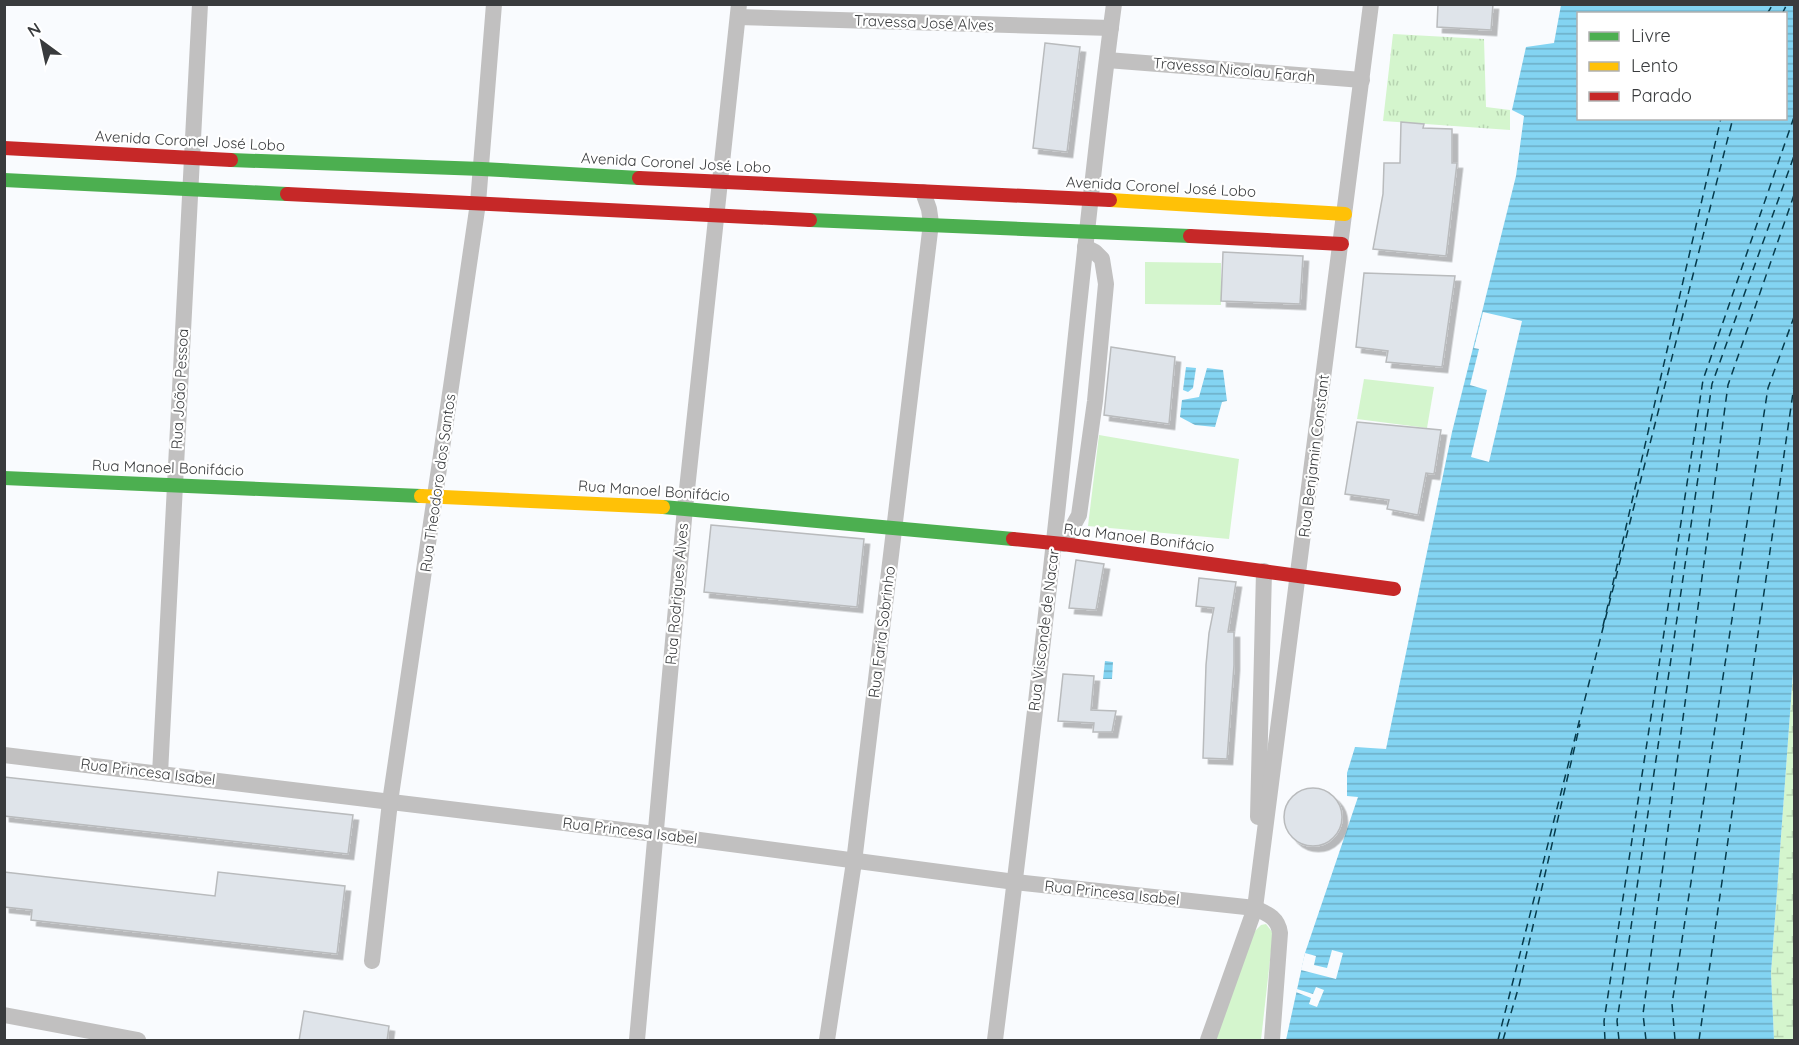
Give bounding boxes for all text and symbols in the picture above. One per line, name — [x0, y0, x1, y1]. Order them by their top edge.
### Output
street label: Travessa José Alves — [854, 11, 994, 34]
north arrow — [12, 12, 72, 72]
legend — [1577, 12, 1787, 120]
text: N — [23, 18, 44, 41]
text: Livre — [1631, 24, 1671, 47]
street label: Travessa Nicolau Farah — [1152, 53, 1316, 86]
text: Lento — [1631, 54, 1678, 77]
text: Parado — [1631, 84, 1692, 107]
street label: Avenida Coronel José Lobo — [95, 126, 286, 155]
street label: Avenida Coronel José Lobo — [581, 148, 772, 177]
street label: Avenida Coronel José Lobo — [1066, 172, 1257, 201]
street label: Rua João Pessoa — [167, 328, 192, 450]
street label: Rua Benjamin Constant — [1294, 373, 1333, 538]
street label: Rua Theodoro dos Santos — [416, 392, 459, 573]
street label: Rua Manoel Bonifácio — [92, 455, 244, 480]
street label: Rua Manoel Bonifácio — [578, 476, 731, 505]
street label: Rua Manoel Bonifácio — [1062, 519, 1216, 556]
street label: Rua Rodrigues Alves — [661, 522, 692, 666]
street label: Rua Visconde de Nacar — [1024, 548, 1063, 712]
street label: Rua Faria Sobrinho — [864, 565, 899, 699]
street label: Rua Princesa Isabel — [80, 754, 217, 789]
street label: Rua Princesa Isabel — [562, 813, 699, 848]
street label: Rua Princesa Isabel — [1044, 876, 1181, 909]

